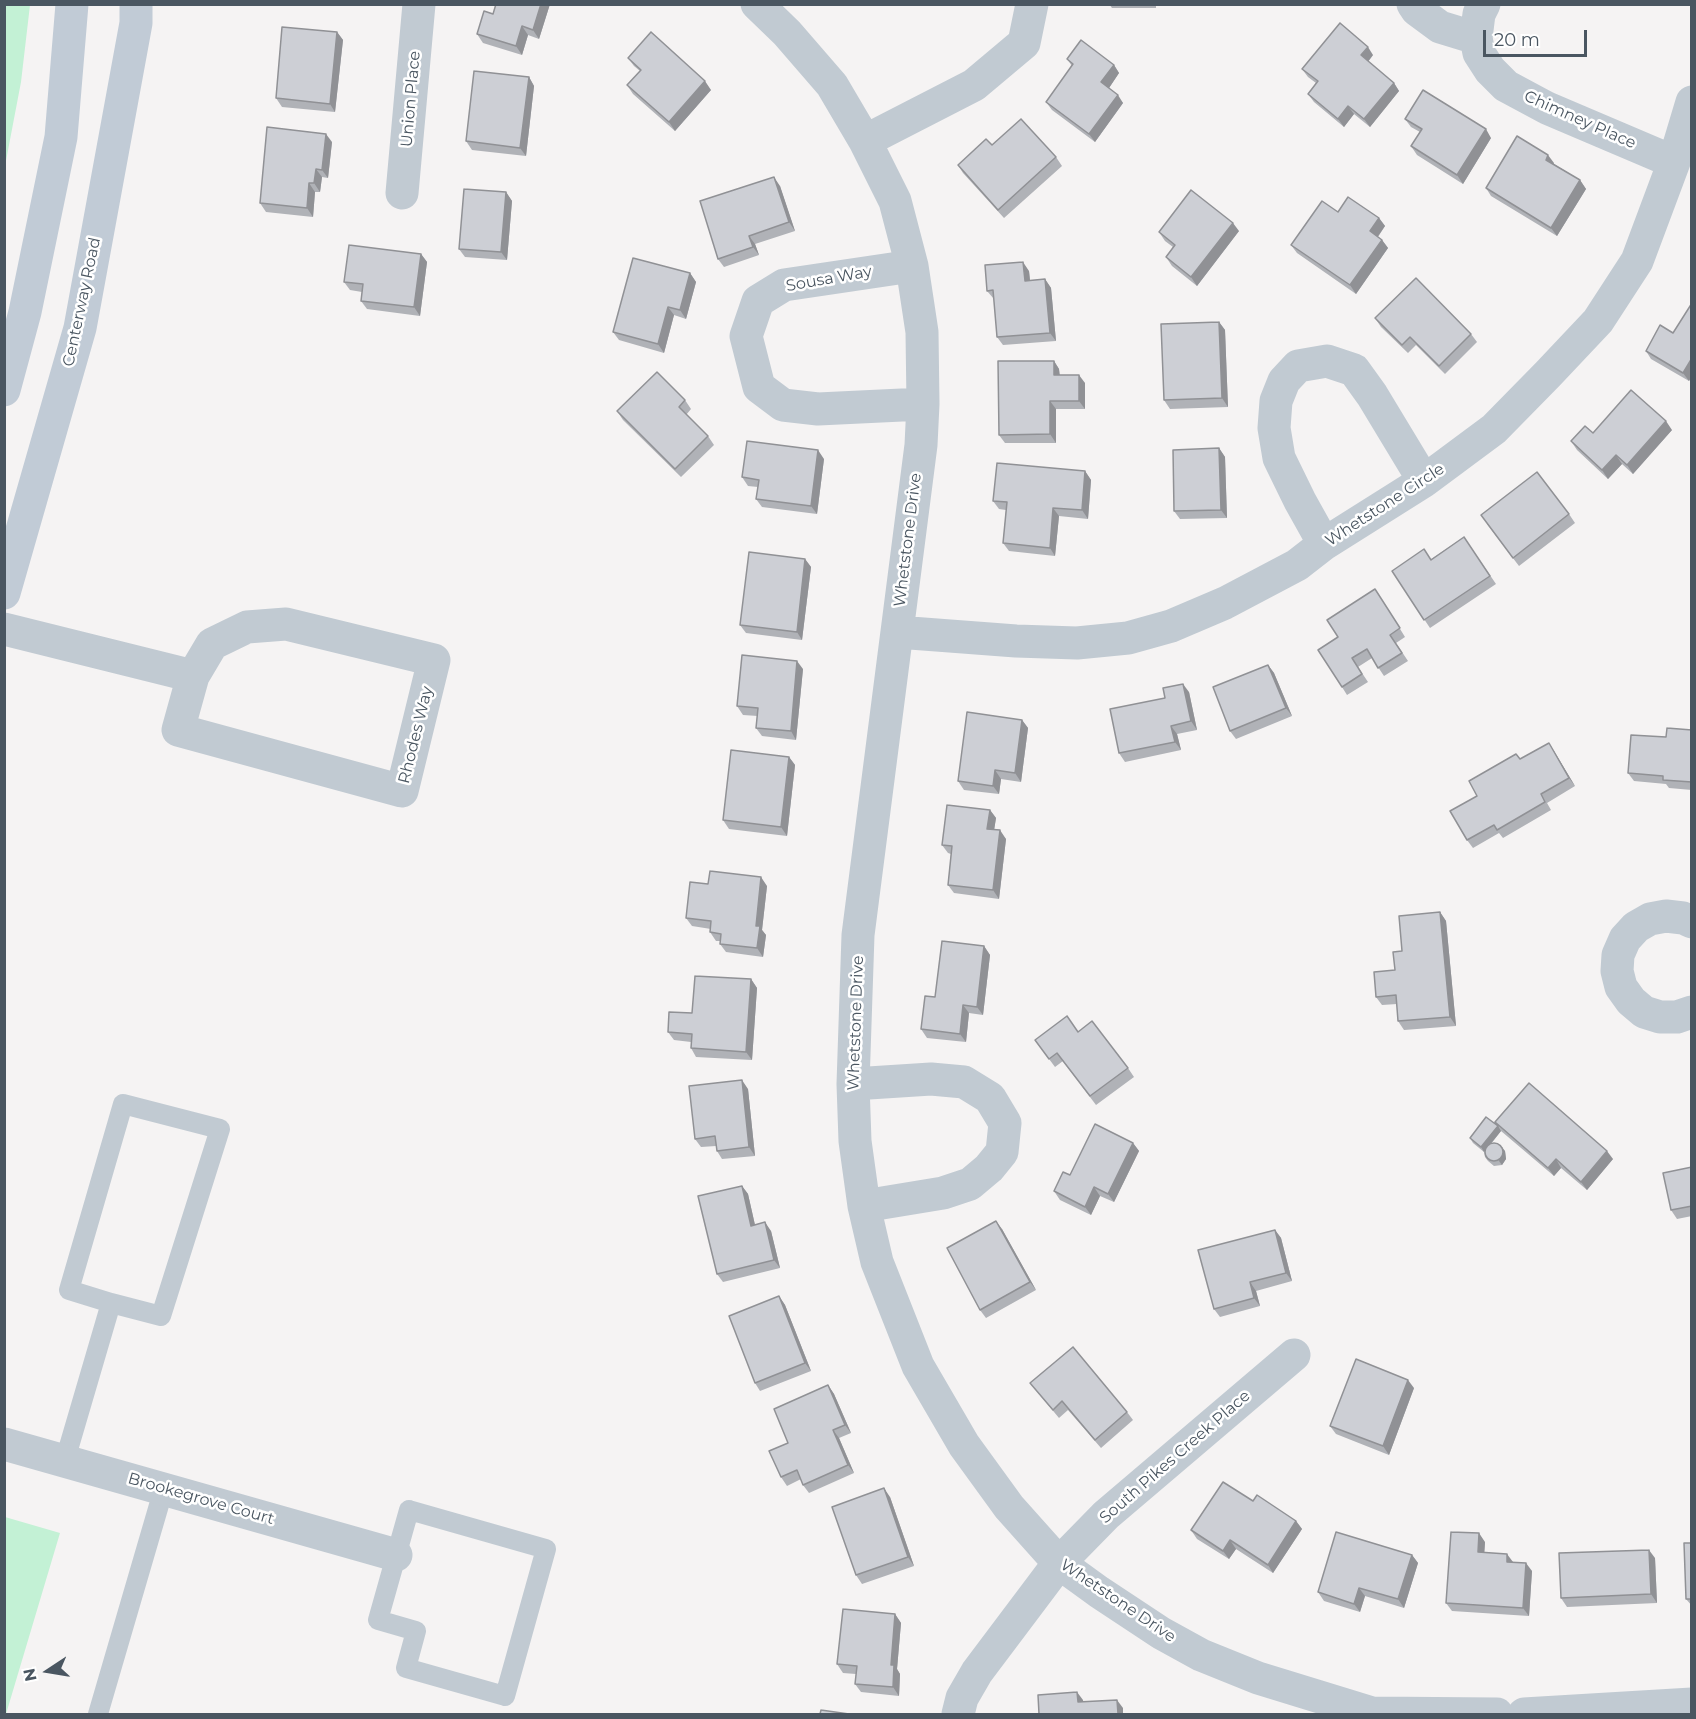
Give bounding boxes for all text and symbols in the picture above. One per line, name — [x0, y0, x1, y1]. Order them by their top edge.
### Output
scale bar — [1486, 18, 1590, 56]
text: 20 m — [1494, 29, 1540, 51]
street label: Union Place — [397, 50, 425, 148]
street label: Chimney Place — [1521, 87, 1639, 153]
street label: Centerway Road — [59, 236, 105, 368]
street label: Sousa Way — [785, 262, 873, 296]
street label: Whetstone Circle — [1322, 459, 1448, 551]
street label: Whetstone Drive — [890, 472, 926, 608]
street label: Rhodes Way — [395, 684, 437, 786]
street label: Whetstone Drive — [844, 955, 868, 1091]
street label: South Pikes Creek Place — [1096, 1386, 1254, 1528]
street label: Brookegrove Court — [126, 1469, 276, 1529]
street label: Whetstone Drive — [1057, 1555, 1179, 1647]
north arrow — [18, 1641, 78, 1701]
text: N — [19, 1667, 41, 1683]

